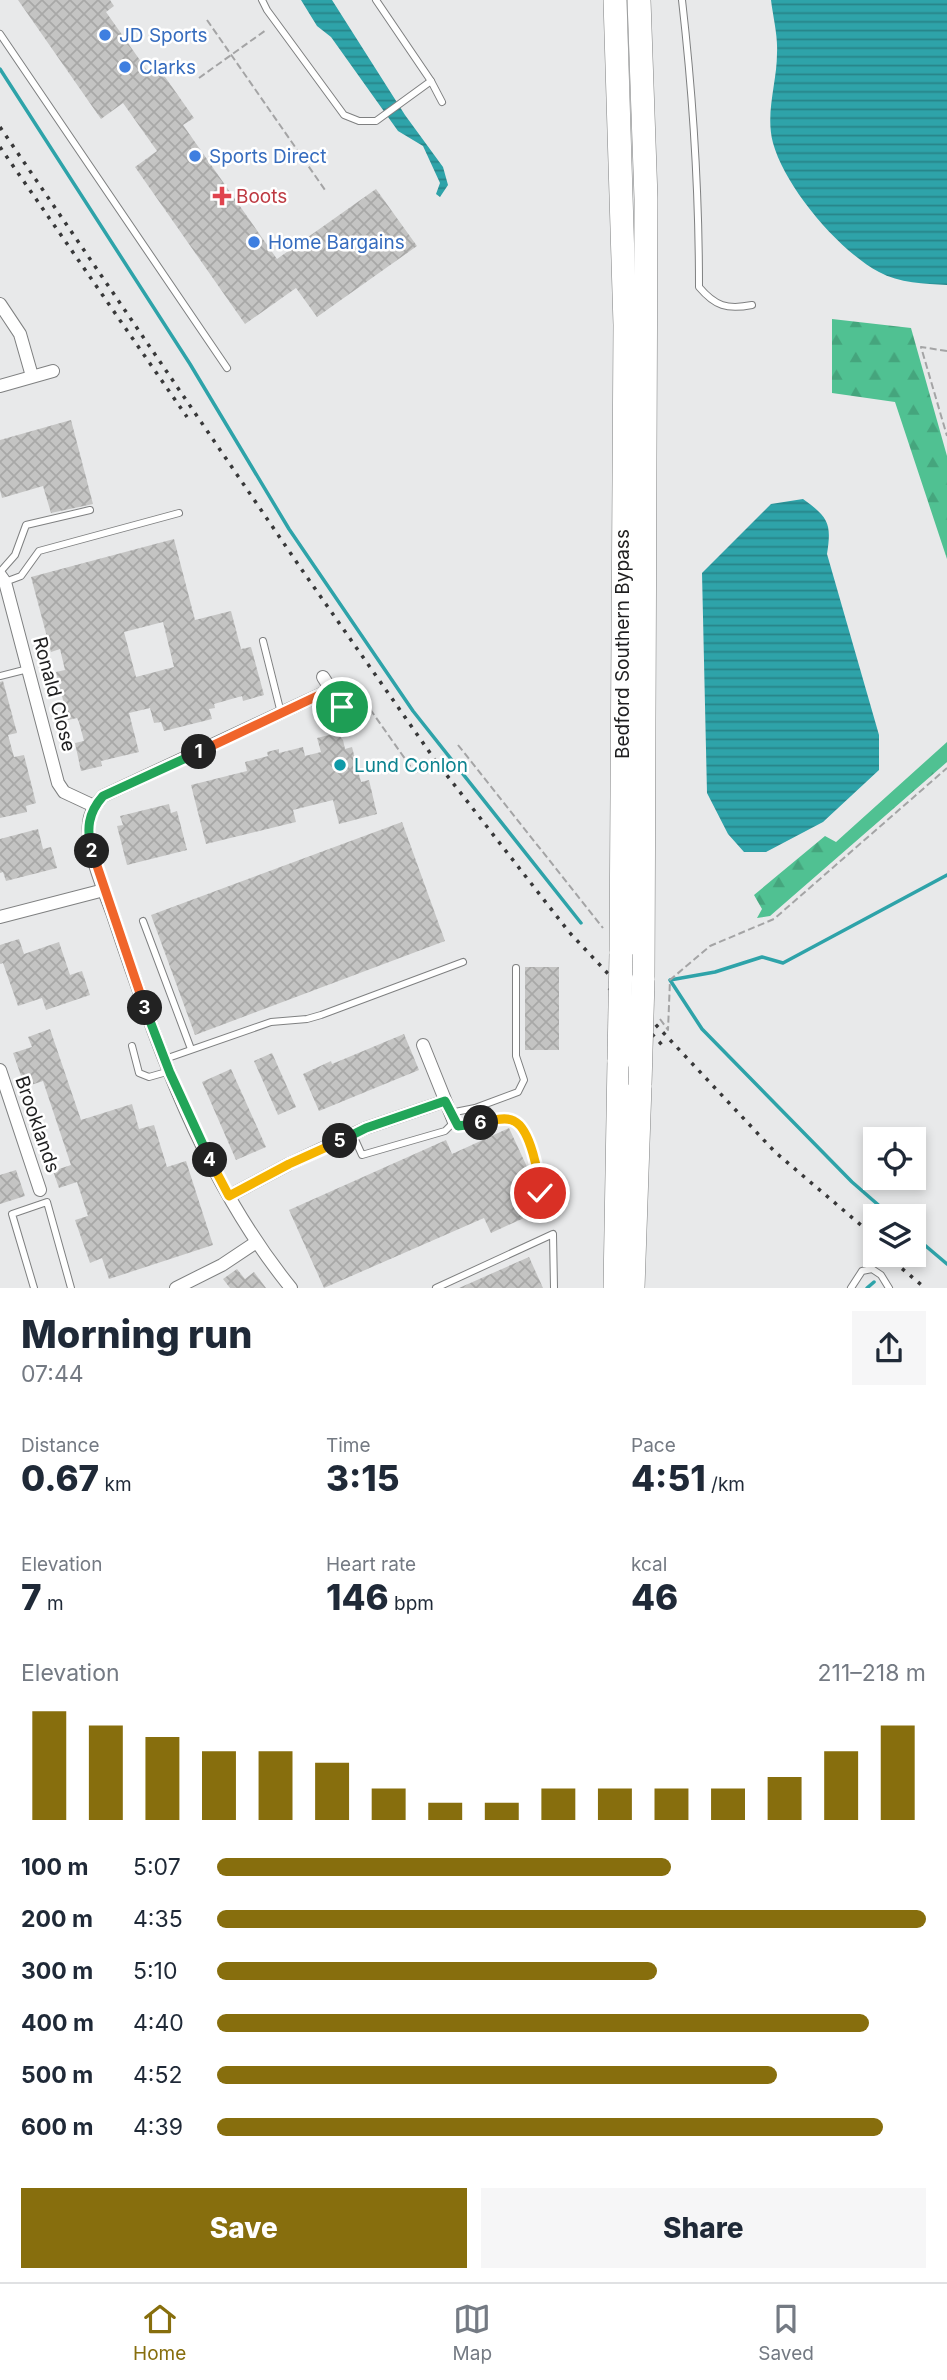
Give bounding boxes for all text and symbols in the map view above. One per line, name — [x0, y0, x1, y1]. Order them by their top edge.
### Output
place label: JD Sports — [119, 24, 208, 47]
marker: JD Sports — [97, 27, 113, 43]
place label: Clarks — [139, 56, 196, 79]
marker: Clarks — [117, 59, 133, 75]
place label: Sports Direct — [209, 145, 326, 168]
marker: Sports Direct — [187, 148, 203, 164]
place label: Boots — [236, 185, 287, 208]
marker: Boots — [214, 188, 230, 204]
place label: Home Bargains — [268, 231, 405, 254]
marker: Home Bargains — [246, 234, 262, 250]
street label: Bedford Southern Bypass — [611, 529, 634, 759]
street label: Ronald Close — [28, 634, 81, 754]
pin — [312, 677, 372, 737]
icon: arrive — [323, 688, 361, 726]
pin: 1 — [182, 734, 216, 770]
text: 1 — [194, 740, 203, 763]
place label: Lund Conlon — [354, 754, 468, 777]
marker: Lund Conlon — [332, 757, 348, 773]
pin: 2 — [74, 834, 110, 868]
text: 2 — [86, 839, 97, 862]
pin: 3 — [128, 990, 162, 1026]
text: 3 — [138, 996, 151, 1019]
street label: Brooklands — [10, 1073, 65, 1175]
pin: 6 — [463, 1106, 498, 1140]
text: 6 — [474, 1111, 487, 1134]
pin: 5 — [322, 1124, 358, 1158]
map controls — [863, 1127, 926, 1267]
button: locate — [863, 1127, 926, 1190]
text: 5 — [333, 1129, 346, 1152]
pin: 4 — [192, 1142, 228, 1178]
text: 4 — [203, 1148, 216, 1171]
pin — [510, 1163, 570, 1223]
icon: check — [521, 1174, 559, 1212]
button: layers — [863, 1204, 926, 1267]
text: Morning run — [21, 1311, 252, 1357]
button: share — [852, 1311, 926, 1385]
text: 07:44 — [21, 1360, 84, 1388]
text: Distance — [21, 1434, 99, 1457]
text: Time — [326, 1434, 371, 1457]
text: Pace — [631, 1434, 676, 1457]
text: 0.67 — [21, 1457, 99, 1499]
text: 3:15 — [326, 1457, 400, 1499]
text: 4:51 — [631, 1457, 706, 1499]
text: km — [99, 1473, 132, 1496]
text: /km — [706, 1473, 745, 1496]
text: Elevation — [21, 1553, 102, 1576]
text: Heart rate — [326, 1553, 416, 1576]
text: kcal — [631, 1553, 667, 1576]
text: 7 — [21, 1576, 42, 1618]
text: 146 — [326, 1576, 389, 1618]
text: 46 — [631, 1576, 678, 1618]
text: m — [42, 1592, 64, 1615]
text: bpm — [389, 1592, 434, 1615]
text: Elevation — [21, 1659, 120, 1687]
text: 211–218 m — [818, 1659, 926, 1687]
text: 100 m — [21, 1853, 88, 1881]
text: 5:07 — [133, 1853, 181, 1881]
text: 200 m — [21, 1905, 93, 1933]
text: 4:35 — [133, 1905, 183, 1933]
text: 300 m — [21, 1957, 93, 1985]
text: 5:10 — [133, 1957, 177, 1985]
text: 400 m — [21, 2009, 94, 2037]
text: 4:40 — [133, 2009, 184, 2037]
text: 500 m — [21, 2061, 93, 2089]
text: 4:52 — [133, 2061, 183, 2089]
text: 600 m — [21, 2113, 93, 2141]
text: 4:39 — [133, 2113, 183, 2141]
button: Save — [21, 2188, 467, 2268]
button: Share — [481, 2188, 926, 2268]
tab: Home — [133, 2300, 186, 2365]
tab: Map — [453, 2300, 492, 2365]
tab: Saved — [758, 2300, 814, 2365]

